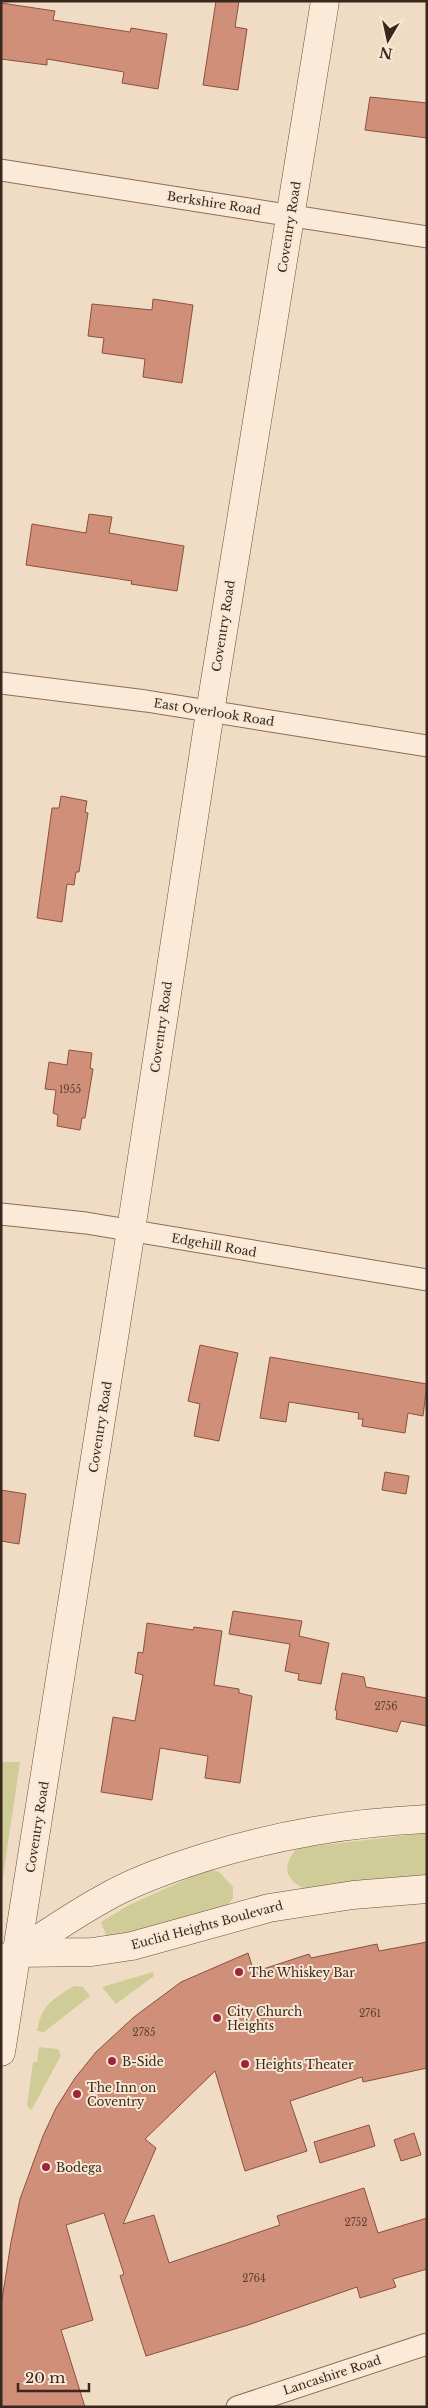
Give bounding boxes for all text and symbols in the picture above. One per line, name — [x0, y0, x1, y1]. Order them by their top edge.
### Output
north arrow — [363, 15, 413, 65]
text: N — [378, 43, 394, 63]
street label: Coventry Road — [274, 180, 304, 274]
street label: Berkshire Road — [166, 188, 262, 218]
street label: Coventry Road — [208, 579, 238, 673]
street label: East Overlook Road — [153, 695, 275, 729]
street label: Coventry Road — [147, 980, 175, 1074]
house number: 1955 — [59, 1083, 81, 1096]
street label: Edgehill Road — [170, 1230, 258, 1260]
street label: Coventry Road — [85, 1380, 115, 1474]
house number: 2756 — [374, 1700, 398, 1713]
street label: Coventry Road — [22, 1780, 52, 1874]
street label: Euclid Heights Boulevard — [129, 1897, 285, 1953]
place label: The Whiskey Bar — [249, 1965, 355, 1980]
marker: The Whiskey Bar — [233, 1966, 245, 1978]
place label: City Church Heights — [227, 2004, 302, 2033]
house number: 2761 — [359, 2007, 381, 2020]
marker: City Church Heights — [211, 2012, 223, 2024]
house number: 2785 — [133, 2026, 156, 2039]
place label: B-Side — [122, 2054, 164, 2069]
marker: B-Side — [106, 2055, 118, 2067]
place label: Heights Theater — [255, 2057, 354, 2072]
marker: Heights Theater — [239, 2058, 251, 2070]
place label: The Inn on Coventry — [87, 2080, 156, 2109]
marker: The Inn on Coventry — [71, 2088, 83, 2100]
place label: Bodega — [56, 2160, 102, 2175]
marker: Bodega — [40, 2161, 52, 2173]
house number: 2752 — [345, 2216, 367, 2229]
house number: 2764 — [242, 2272, 266, 2285]
street label: Lancashire Road — [281, 2352, 383, 2398]
scale bar — [18, 2360, 89, 2392]
text: 20 m — [25, 2368, 65, 2387]

